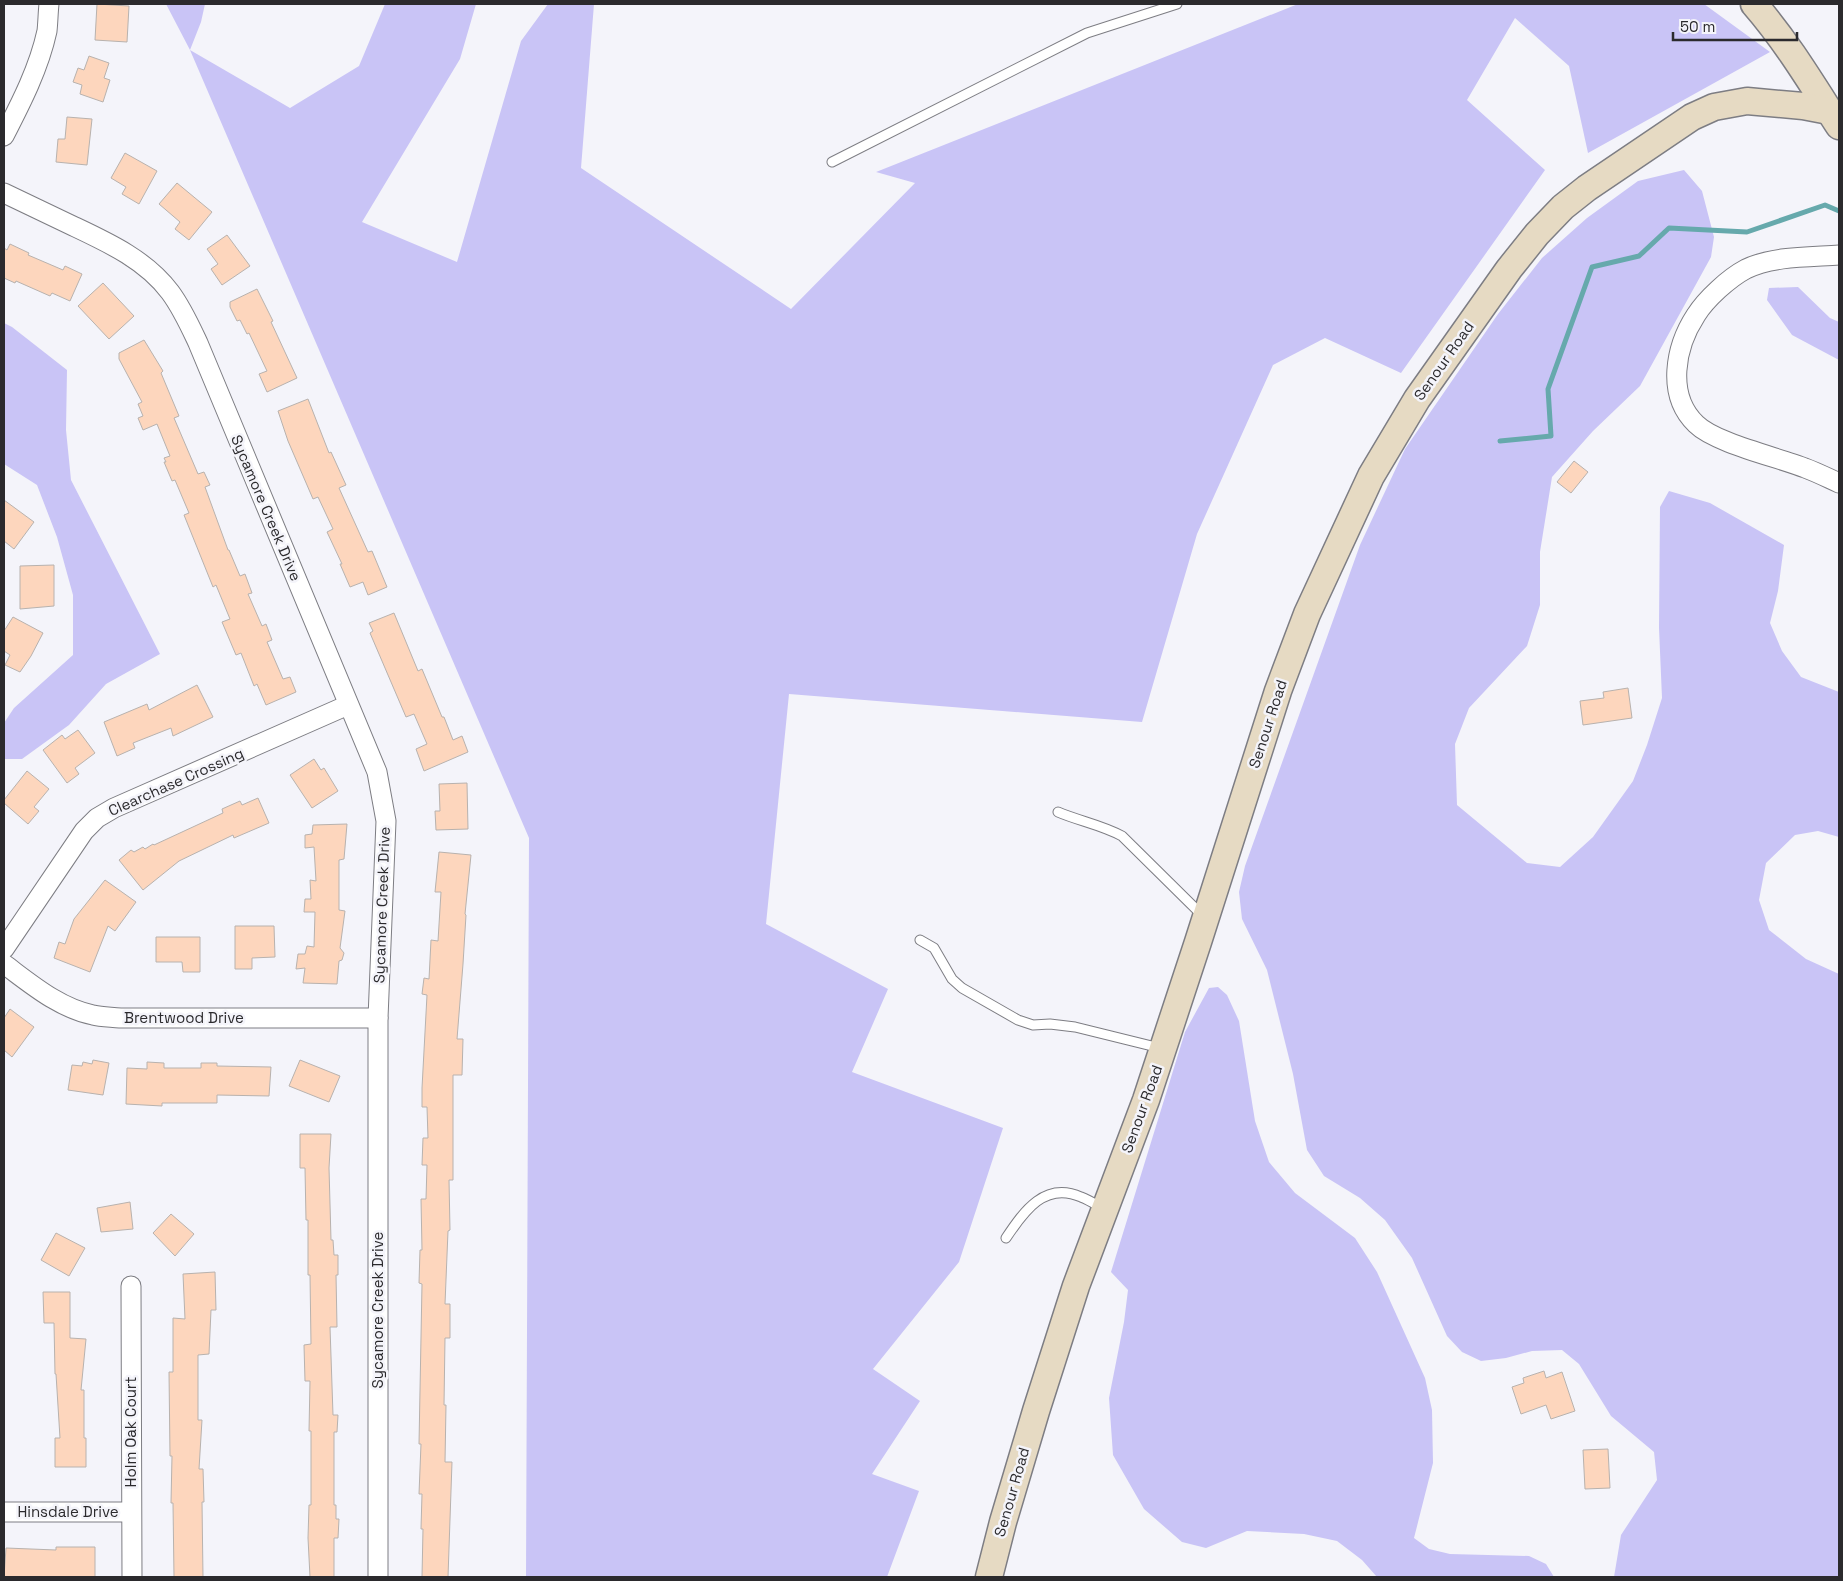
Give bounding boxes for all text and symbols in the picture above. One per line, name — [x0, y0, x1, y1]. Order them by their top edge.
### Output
scale bar — [1673, 10, 1797, 42]
text: 50 m — [1680, 17, 1715, 36]
street label: Senour Road — [1409, 318, 1478, 404]
street label: Sycamore Creek Drive — [227, 432, 306, 584]
street label: Senour Road — [1244, 677, 1291, 771]
street label: Clearchase Crossing — [105, 743, 246, 820]
street label: Sycamore Creek Drive — [369, 826, 394, 984]
street label: Brentwood Drive — [124, 1008, 244, 1027]
street label: Senour Road — [1117, 1062, 1166, 1155]
street label: Sycamore Creek Drive — [368, 1231, 387, 1388]
street label: Holm Oak Court — [121, 1377, 140, 1487]
street label: Senour Road — [990, 1445, 1033, 1539]
street label: Hinsdale Drive — [17, 1502, 119, 1521]

